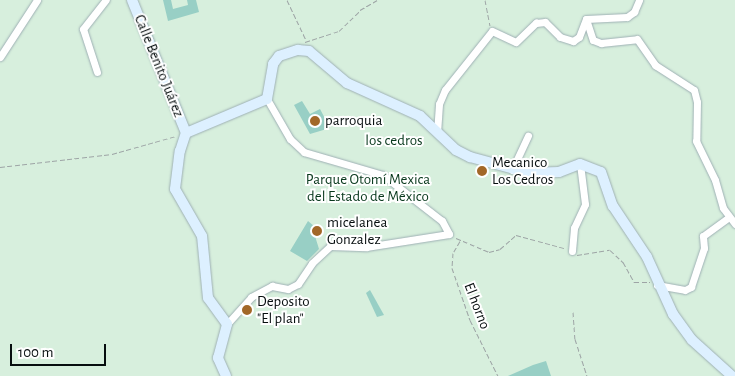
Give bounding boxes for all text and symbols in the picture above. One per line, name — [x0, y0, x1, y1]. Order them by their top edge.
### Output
street label: Calle Benito Juárez — [130, 12, 188, 120]
place label: parroquia — [325, 112, 382, 130]
marker: parroquia — [309, 115, 321, 127]
park label: los cedros — [365, 132, 423, 150]
place label: Mecanico Los Cedros — [492, 153, 553, 188]
marker: Mecanico Los Cedros — [476, 165, 488, 177]
park label: Parque Otomí Mexica del Estado de México — [306, 170, 430, 205]
place label: micelanea Gonzalez — [327, 213, 387, 248]
marker: micelanea Gonzalez — [311, 225, 323, 237]
street label: El horno — [460, 280, 494, 332]
place label: Deposito "El plan" — [257, 292, 310, 327]
marker: Deposito "El plan" — [241, 304, 253, 316]
scale bar — [12, 334, 109, 366]
text: 100 m — [18, 345, 53, 360]

